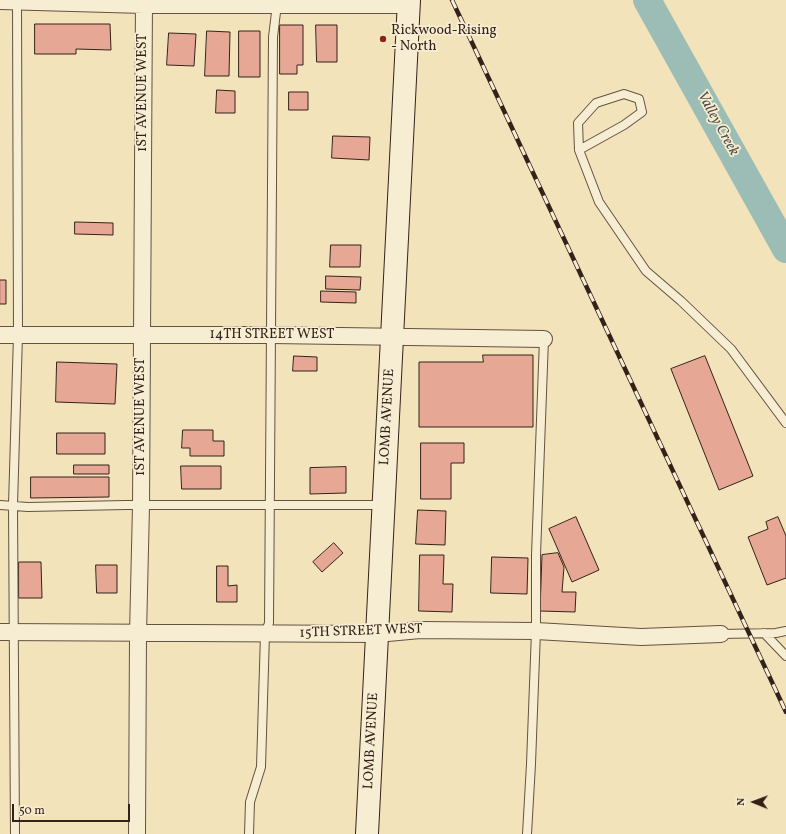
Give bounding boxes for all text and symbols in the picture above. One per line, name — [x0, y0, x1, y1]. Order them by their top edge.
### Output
place label: Rickwood-Rising - North — [391, 23, 497, 56]
street label: 1ST AVENUE WEST — [135, 34, 151, 152]
marker: Rickwood-Rising - North — [378, 34, 388, 44]
water label: Valley Creek — [692, 89, 742, 159]
street label: 14TH STREET WEST — [210, 327, 334, 343]
street label: 1ST AVENUE WEST — [133, 358, 149, 476]
street label: LOMB AVENUE — [377, 368, 399, 466]
street label: 15TH STREET WEST — [299, 621, 423, 643]
street label: LOMB AVENUE — [361, 692, 383, 790]
north arrow — [734, 782, 774, 822]
scale bar — [14, 796, 132, 822]
text: N — [734, 798, 749, 806]
text: 50 m — [19, 803, 45, 819]

